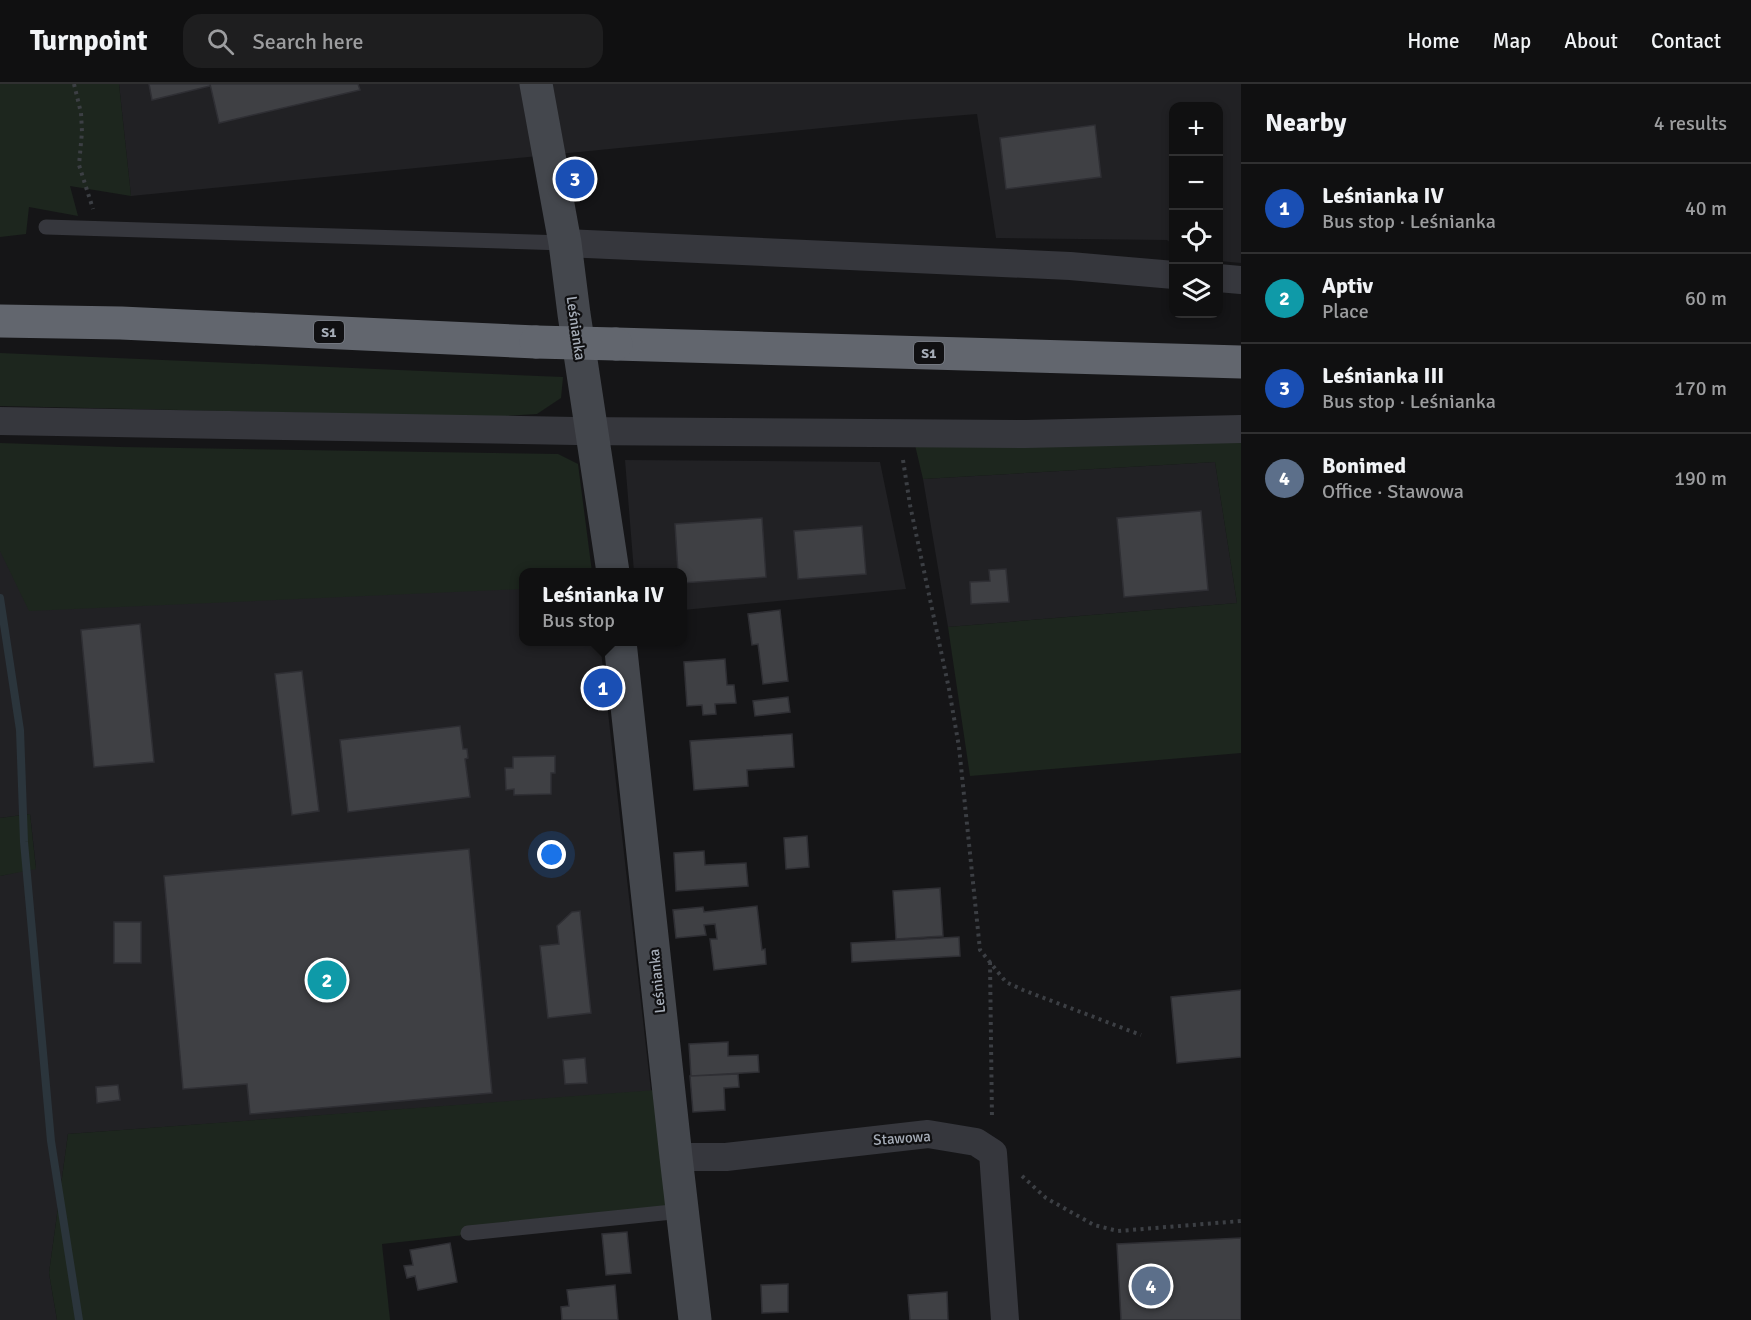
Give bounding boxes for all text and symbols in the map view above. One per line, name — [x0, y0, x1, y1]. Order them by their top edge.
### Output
search box — [183, 14, 603, 68]
text: Turnpoint — [30, 24, 147, 58]
icon: search — [204, 25, 237, 58]
text: Search here — [252, 28, 363, 55]
text: Home — [1407, 28, 1460, 54]
text: Map — [1493, 28, 1531, 54]
text: About — [1564, 28, 1618, 54]
text: Contact — [1651, 28, 1721, 54]
map controls — [1169, 102, 1223, 318]
button: + — [1169, 102, 1223, 156]
text: Nearby — [1265, 107, 1346, 139]
text: 4 results — [1654, 111, 1727, 136]
pin: 3 — [556, 156, 594, 202]
button: − — [1169, 156, 1223, 210]
text: Leśnianka IV — [1322, 182, 1444, 209]
text: 1 — [1279, 196, 1290, 221]
text: 40 m — [1685, 196, 1727, 221]
text: Bus stop · Leśnianka — [1322, 209, 1496, 234]
button: locate — [1169, 210, 1223, 264]
button: layers — [1169, 264, 1223, 318]
text: Aptiv — [1322, 272, 1373, 299]
text: 2 — [1279, 286, 1290, 311]
text: 60 m — [1685, 286, 1727, 311]
street label: Leśnianka — [563, 295, 589, 361]
text: Place — [1322, 299, 1369, 324]
road number: S1 — [314, 321, 344, 343]
road number: S1 — [914, 342, 944, 364]
text: Leśnianka III — [1322, 362, 1444, 389]
text: 3 — [1279, 376, 1290, 401]
text: 170 m — [1674, 376, 1727, 401]
text: Bus stop · Leśnianka — [1322, 389, 1496, 414]
text: Bonimed — [1322, 452, 1406, 479]
text: 4 — [1279, 466, 1290, 491]
text: 190 m — [1674, 466, 1727, 491]
text: Office · Stawowa — [1322, 479, 1464, 504]
popup — [519, 568, 687, 646]
text: Leśnianka IV — [542, 581, 664, 608]
text: Bus stop — [542, 608, 615, 633]
pin: 1 — [584, 666, 622, 710]
your location — [537, 840, 566, 869]
street label: Leśnianka — [645, 948, 669, 1014]
pin: 2 — [308, 958, 346, 1002]
street label: Stawowa — [873, 1127, 931, 1149]
pin: 4 — [1132, 1264, 1170, 1308]

